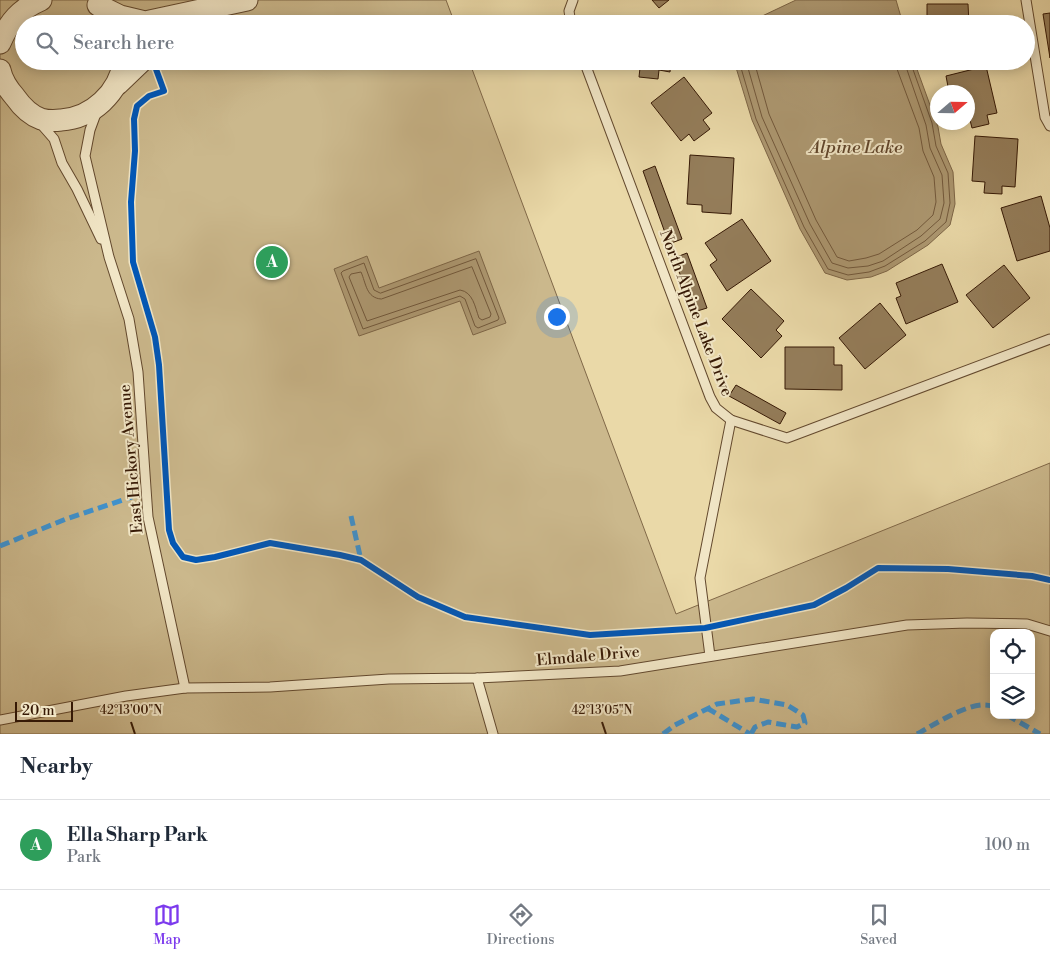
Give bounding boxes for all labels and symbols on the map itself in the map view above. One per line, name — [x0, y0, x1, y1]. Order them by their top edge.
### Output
north arrow — [930, 85, 975, 130]
water label: Alpine Lake — [808, 136, 903, 159]
street label: North Alpine Lake Drive — [655, 227, 737, 399]
pin: A — [256, 243, 288, 281]
your location — [544, 304, 570, 330]
street label: East Hickory Avenue — [115, 383, 147, 535]
street label: Elmdale Drive — [535, 642, 641, 670]
scale bar — [15, 699, 72, 722]
text: 42°13'00"N — [100, 703, 162, 718]
text: 42°13'05"N — [571, 703, 633, 718]

